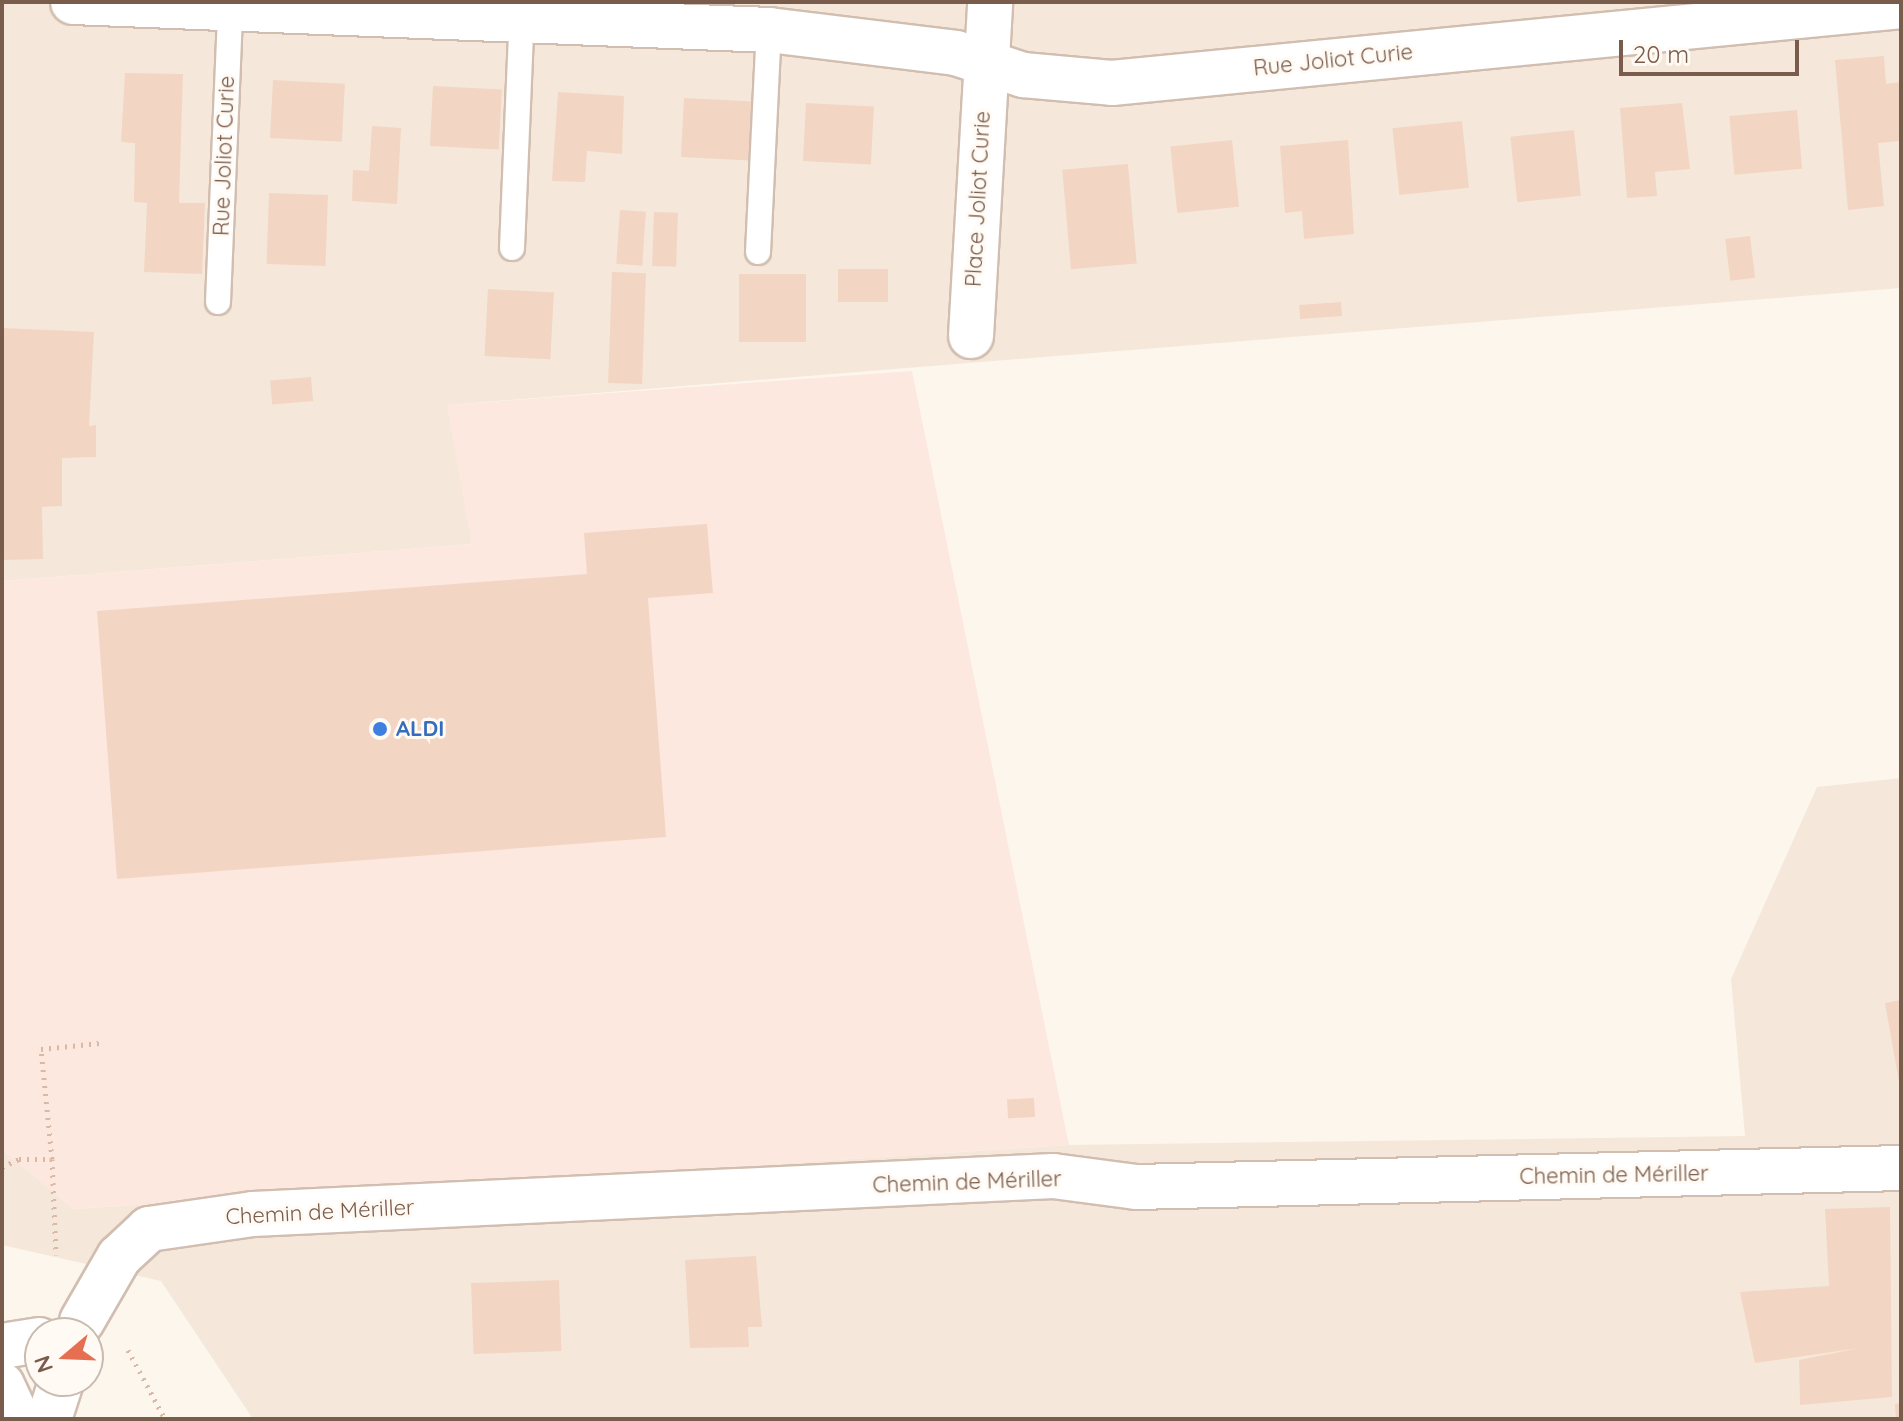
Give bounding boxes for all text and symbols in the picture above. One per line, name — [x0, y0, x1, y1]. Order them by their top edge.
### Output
scale bar — [1623, 24, 1803, 74]
street label: Rue Joliot Curie — [1252, 38, 1414, 82]
text: 20 m — [1633, 39, 1689, 69]
street label: Rue Joliot Curie — [208, 75, 240, 237]
street label: Place Joliot Curie — [960, 110, 996, 288]
place label: ALDI — [396, 716, 444, 742]
marker: ALDI — [371, 720, 389, 738]
street label: Chemin de Mériller — [1519, 1160, 1709, 1190]
street label: Chemin de Mériller — [872, 1166, 1062, 1198]
street label: Chemin de Mériller — [225, 1194, 415, 1230]
north arrow — [24, 1317, 104, 1397]
text: N — [27, 1352, 59, 1376]

